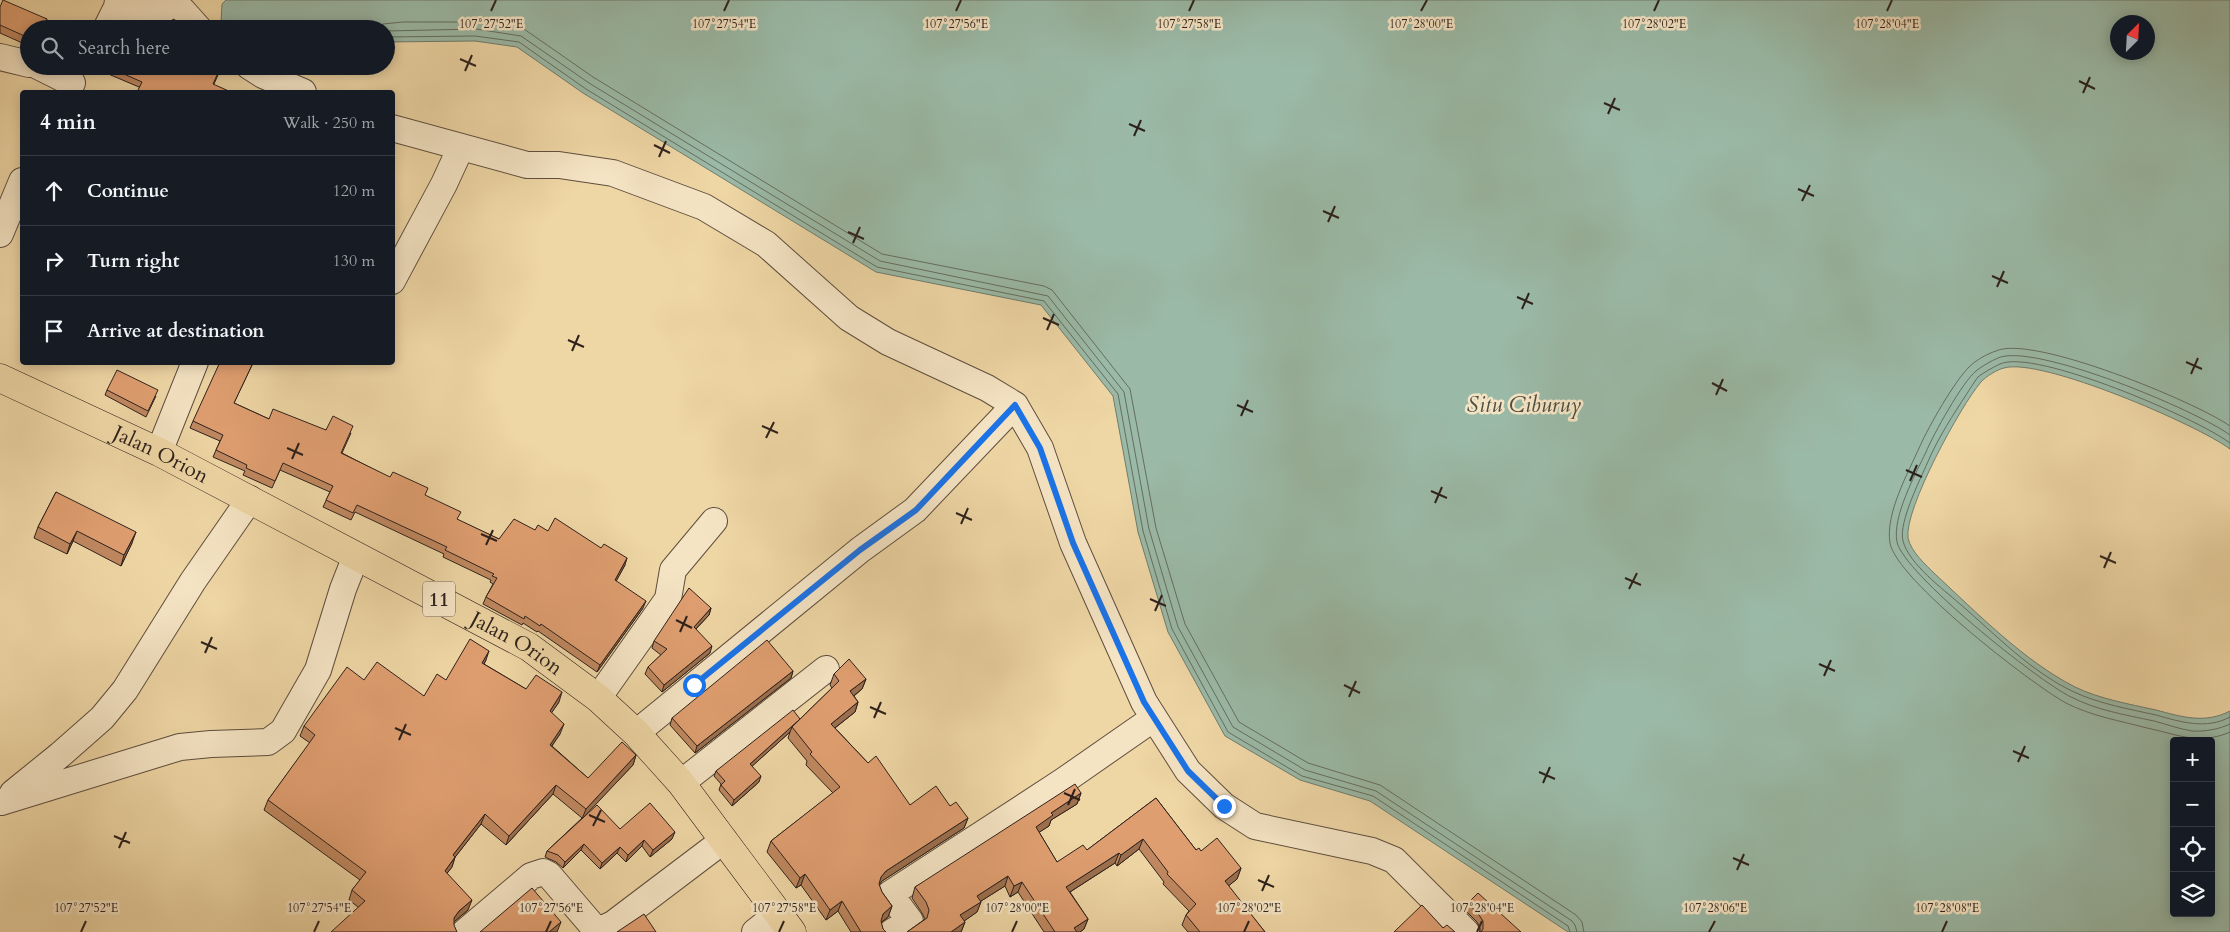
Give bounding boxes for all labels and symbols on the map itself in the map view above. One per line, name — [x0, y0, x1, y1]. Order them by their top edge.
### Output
north arrow — [2110, 15, 2155, 60]
text: 107°27'52"E — [459, 16, 523, 32]
text: 107°27'54"E — [692, 16, 756, 32]
text: 107°27'56"E — [924, 16, 988, 32]
text: 107°27'58"E — [1157, 16, 1221, 32]
text: 107°28'00"E — [1389, 16, 1453, 32]
text: 107°28'02"E — [1622, 16, 1686, 32]
text: 107°28'04"E — [1855, 16, 1919, 32]
water label: Situ Ciburuy — [1467, 390, 1581, 420]
street label: Jalan Orion — [106, 417, 214, 491]
road number: 11 — [423, 582, 455, 616]
street label: Jalan Orion — [463, 603, 569, 682]
route start — [683, 674, 706, 697]
route end — [1213, 795, 1236, 818]
text: 107°27'52"E — [54, 900, 118, 916]
text: 107°27'54"E — [287, 900, 351, 916]
text: 107°27'56"E — [519, 900, 583, 916]
text: 107°27'58"E — [752, 900, 816, 916]
text: 107°28'00"E — [985, 900, 1049, 916]
text: 107°28'02"E — [1217, 900, 1281, 916]
text: 107°28'04"E — [1450, 900, 1514, 916]
text: 107°28'06"E — [1683, 900, 1747, 916]
text: 107°28'08"E — [1915, 900, 1979, 916]

